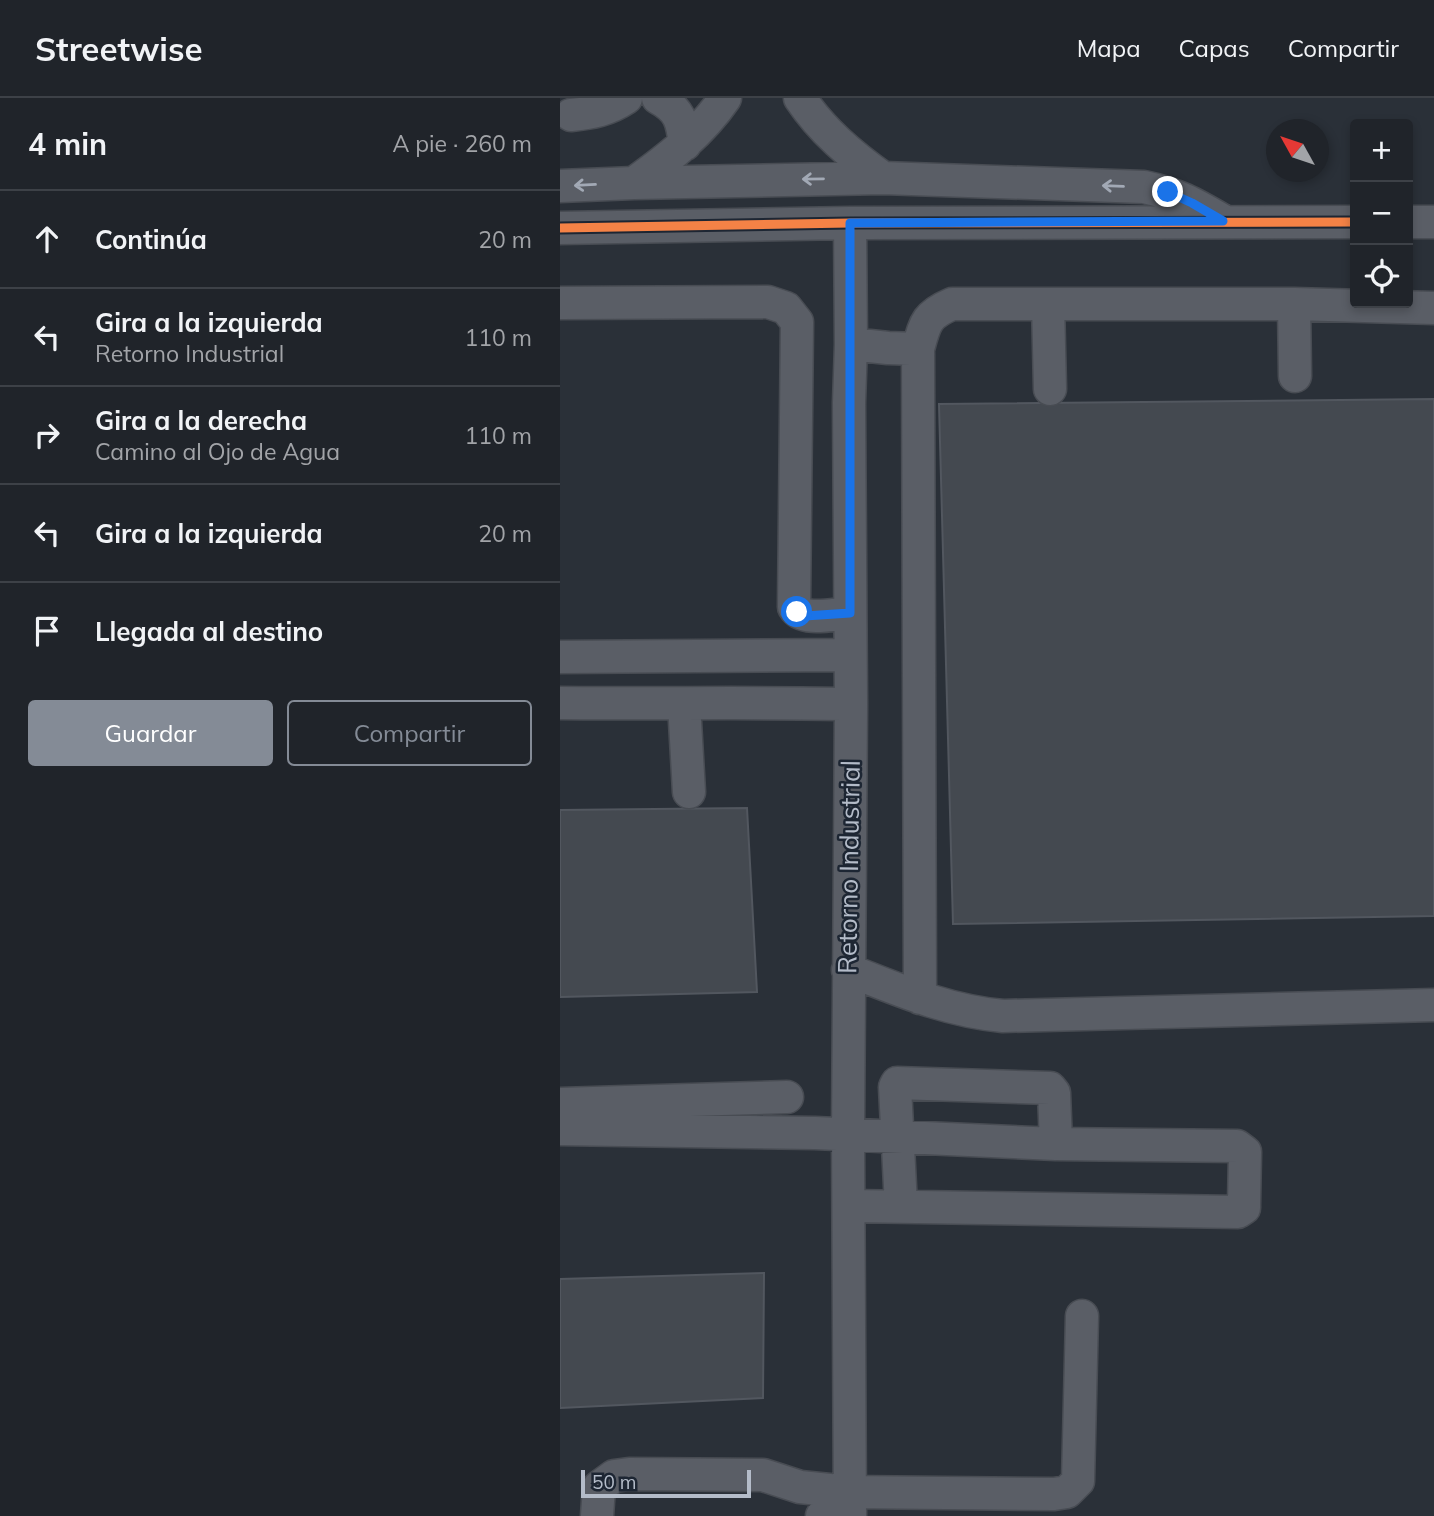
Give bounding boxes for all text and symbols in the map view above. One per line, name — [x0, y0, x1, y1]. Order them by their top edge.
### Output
text: Streetwise — [35, 28, 203, 69]
text: Mapa — [1077, 33, 1141, 63]
text: Capas — [1179, 33, 1250, 63]
text: Compartir — [1288, 33, 1399, 63]
north arrow — [1266, 119, 1329, 182]
map controls — [1350, 119, 1413, 308]
button: + — [1350, 119, 1413, 182]
text: 4 min — [28, 125, 107, 163]
text: A pie · 260 m — [392, 129, 532, 158]
one-way arrow — [801, 173, 824, 186]
route end — [1152, 176, 1183, 207]
one-way arrow — [574, 179, 597, 192]
one-way arrow — [1102, 180, 1125, 193]
button: − — [1350, 182, 1413, 245]
icon: ahead — [28, 220, 66, 258]
text: Continúa — [95, 223, 207, 256]
text: 20 m — [478, 225, 532, 254]
button: locate — [1350, 245, 1413, 308]
text: Gira a la izquierda — [95, 306, 323, 339]
icon: left — [28, 318, 66, 356]
text: 110 m — [464, 323, 532, 352]
text: Retorno Industrial — [95, 339, 284, 368]
text: Gira a la derecha — [95, 404, 307, 437]
icon: right — [28, 416, 66, 454]
text: 110 m — [464, 421, 532, 450]
text: Camino al Ojo de Agua — [95, 437, 340, 466]
icon: left — [28, 514, 66, 552]
text: Gira a la izquierda — [95, 517, 323, 550]
text: 20 m — [478, 519, 532, 548]
route start — [781, 596, 812, 627]
icon: arrive — [28, 612, 66, 650]
text: Llegada al destino — [95, 615, 323, 648]
button: Guardar — [28, 700, 273, 766]
button: Compartir — [287, 700, 532, 766]
street label: Retorno Industrial — [830, 760, 867, 974]
scale bar — [581, 1467, 751, 1499]
text: 50 m — [592, 1470, 636, 1494]

